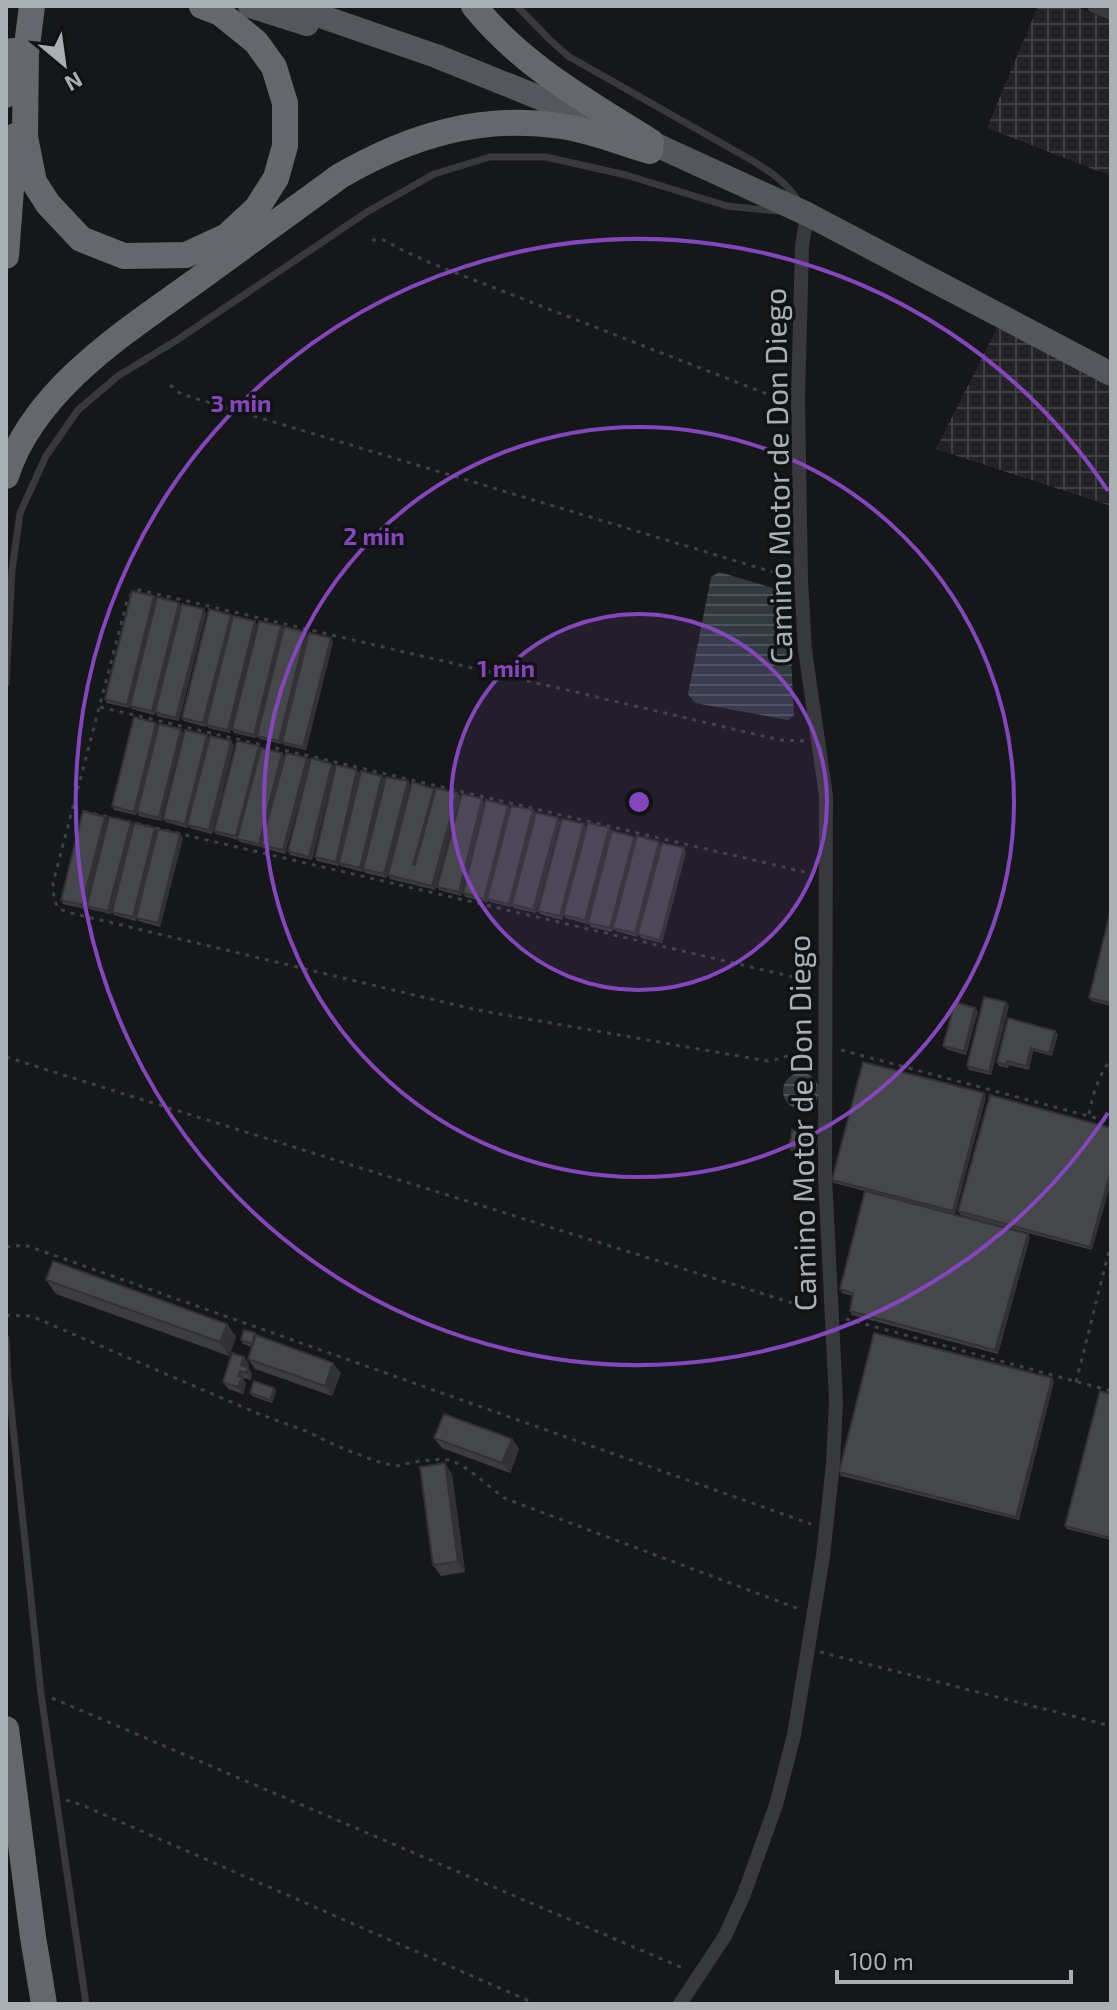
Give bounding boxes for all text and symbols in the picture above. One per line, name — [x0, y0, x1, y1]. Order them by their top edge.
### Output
north arrow — [24, 24, 104, 104]
text: N — [61, 67, 87, 98]
street label: Camino Motor de Don Diego — [756, 287, 798, 665]
text: 3 min — [211, 388, 271, 417]
text: 2 min — [343, 521, 405, 550]
text: 1 min — [477, 653, 535, 682]
centre of rings — [625, 788, 653, 816]
street label: Camino Motor de Don Diego — [780, 934, 822, 1312]
scale bar — [837, 1934, 1071, 1984]
text: 100 m — [849, 1946, 914, 1975]

